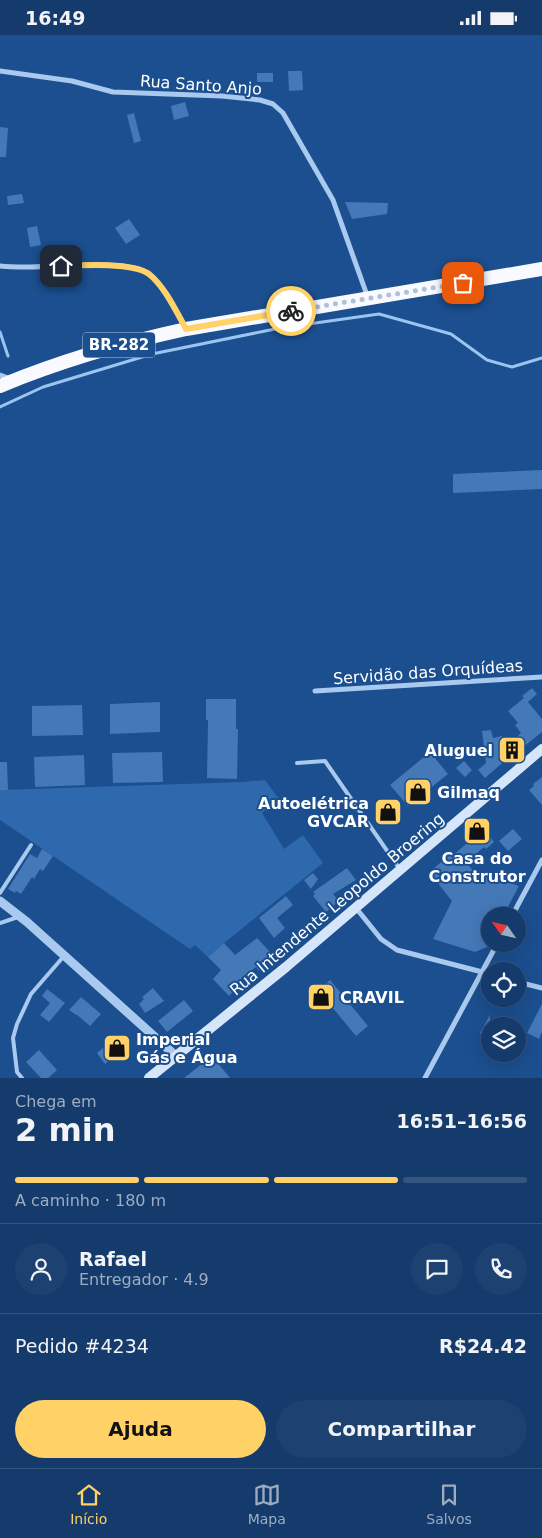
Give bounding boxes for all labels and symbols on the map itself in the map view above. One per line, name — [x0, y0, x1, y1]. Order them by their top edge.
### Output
street label: Rua Santo Anjo — [139, 71, 263, 99]
pin — [40, 245, 82, 287]
pin — [442, 262, 484, 304]
courier — [266, 286, 316, 336]
road number: BR-282 — [83, 333, 155, 357]
street label: Servidão das Orquídeas — [332, 656, 524, 688]
building icon: Aluguel — [497, 735, 527, 765]
place label: Aluguel — [425, 741, 493, 760]
shop icon: Gilmaq — [403, 777, 433, 807]
place label: Gilmaq — [437, 783, 500, 802]
place label: Autoelétrica GVCAR — [258, 794, 369, 831]
shop icon: Autoelétrica GVCAR — [373, 797, 403, 827]
street label: Rua Intendente Leopoldo Broering — [226, 809, 448, 999]
shop icon: Casa do Construtor — [462, 816, 492, 846]
place label: Casa do Construtor — [428, 849, 526, 886]
north arrow — [481, 907, 526, 953]
shop icon: CRAVIL — [306, 982, 336, 1012]
place label: CRAVIL — [340, 988, 404, 1007]
place label: Imperial Gás e Água — [136, 1030, 237, 1067]
shop icon: Imperial Gás e Água — [102, 1033, 132, 1063]

